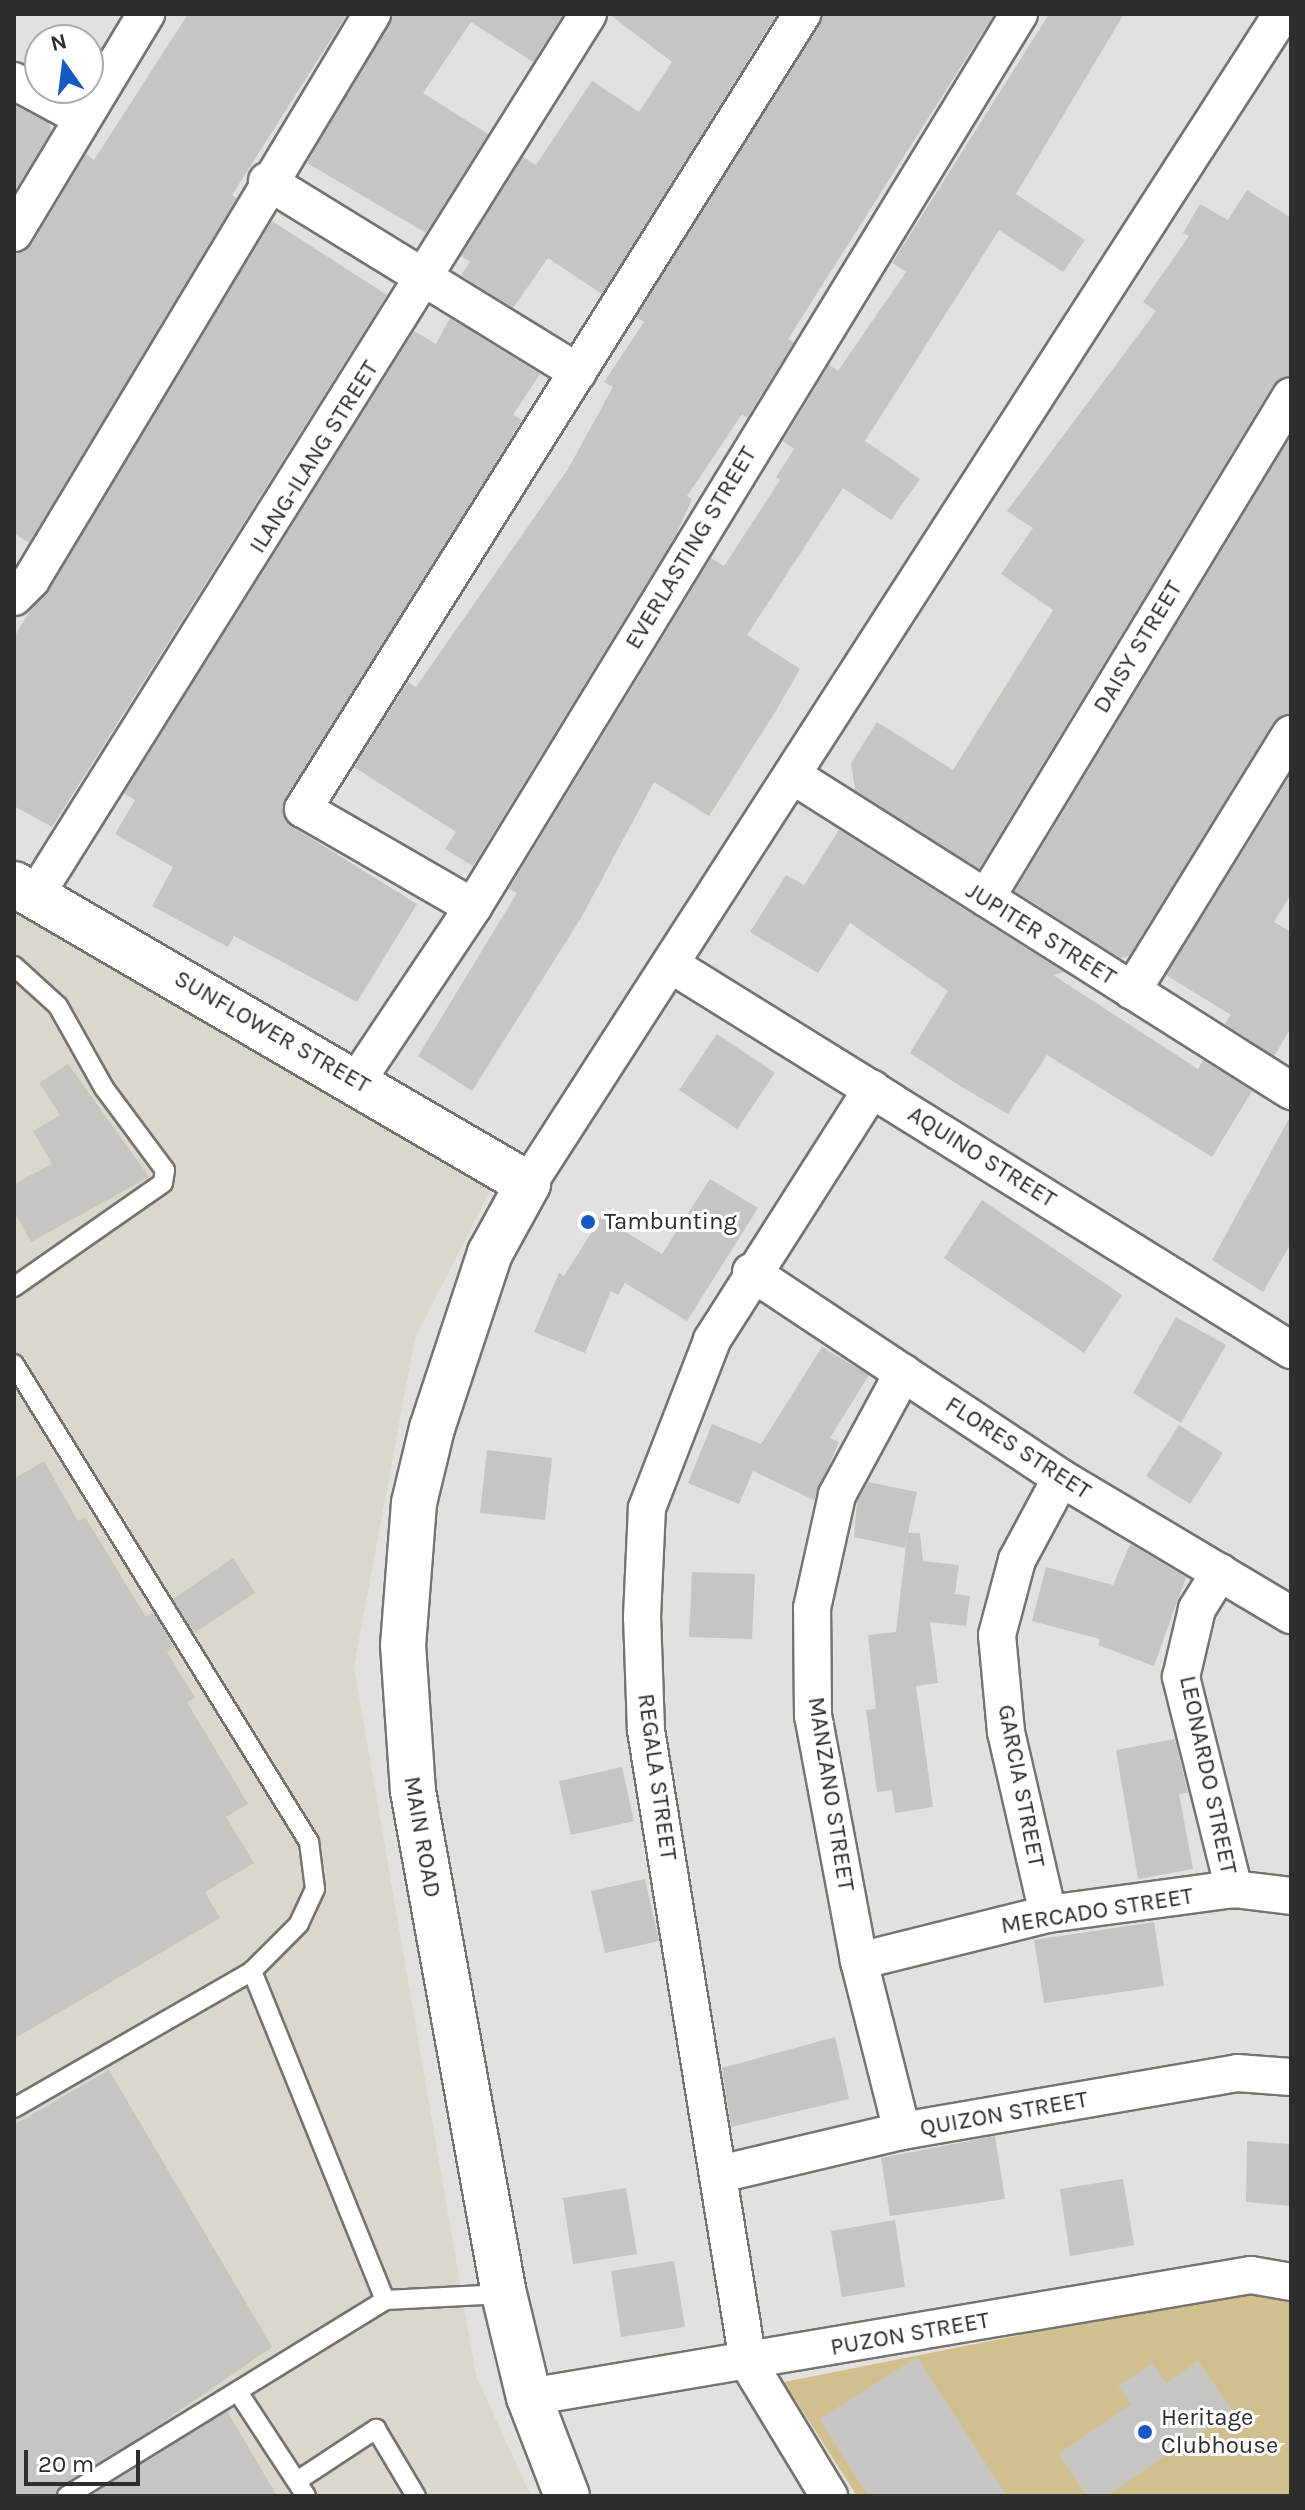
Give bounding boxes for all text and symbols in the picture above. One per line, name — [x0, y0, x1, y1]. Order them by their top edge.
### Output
north arrow — [24, 24, 104, 104]
text: N — [48, 28, 69, 57]
street label: ILANG-ILANG STREET — [243, 355, 385, 559]
street label: EVERLASTING STREET — [619, 441, 763, 655]
street label: DAISY STREET — [1087, 576, 1189, 718]
street label: JUPITER STREET — [961, 876, 1121, 992]
street label: SUNFLOWER STREET — [169, 964, 375, 1100]
street label: AQUINO STREET — [902, 1100, 1062, 1214]
place label: Tambunting — [604, 1208, 737, 1236]
marker: Tambunting — [579, 1213, 597, 1231]
street label: FLORES STREET — [940, 1390, 1096, 1506]
street label: LEONARDO STREET — [1173, 1673, 1243, 1877]
street label: REGALA STREET — [631, 1692, 683, 1862]
street label: MANZANO STREET — [801, 1695, 861, 1893]
street label: GARCIA STREET — [991, 1702, 1051, 1870]
street label: MAIN ROAD — [397, 1774, 447, 1900]
street label: MERCADO STREET — [999, 1882, 1195, 1940]
street label: QUIZON STREET — [918, 2085, 1090, 2143]
street label: PUZON STREET — [828, 2306, 992, 2362]
place label: Heritage Clubhouse — [1161, 2404, 1278, 2460]
marker: Heritage Clubhouse — [1136, 2423, 1154, 2441]
scale bar — [28, 2434, 144, 2484]
text: 20 m — [38, 2450, 94, 2478]

